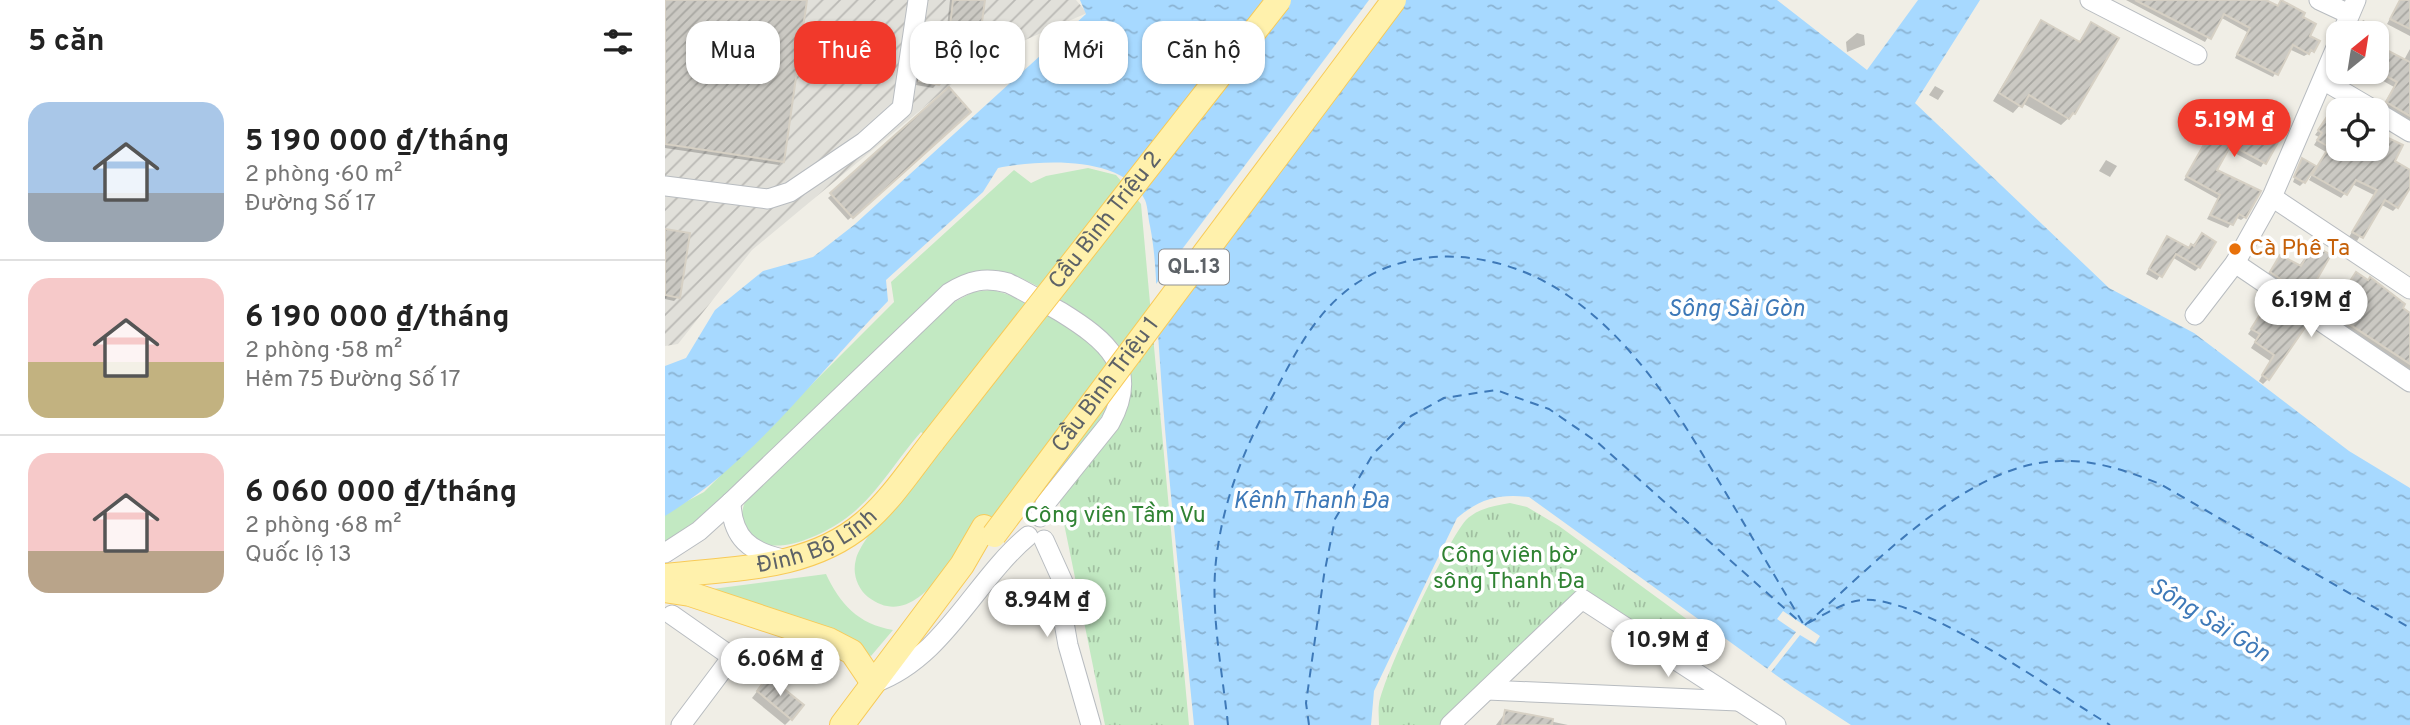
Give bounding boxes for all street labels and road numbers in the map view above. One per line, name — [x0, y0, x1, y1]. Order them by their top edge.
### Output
street label: Cầu Bình Triệu 2 — [1043, 146, 1169, 296]
road number: QL.13 — [1159, 250, 1229, 284]
street label: Cầu Bình Triệu 1 — [1046, 312, 1166, 459]
street label: Đinh Bộ Lĩnh — [755, 503, 884, 581]

